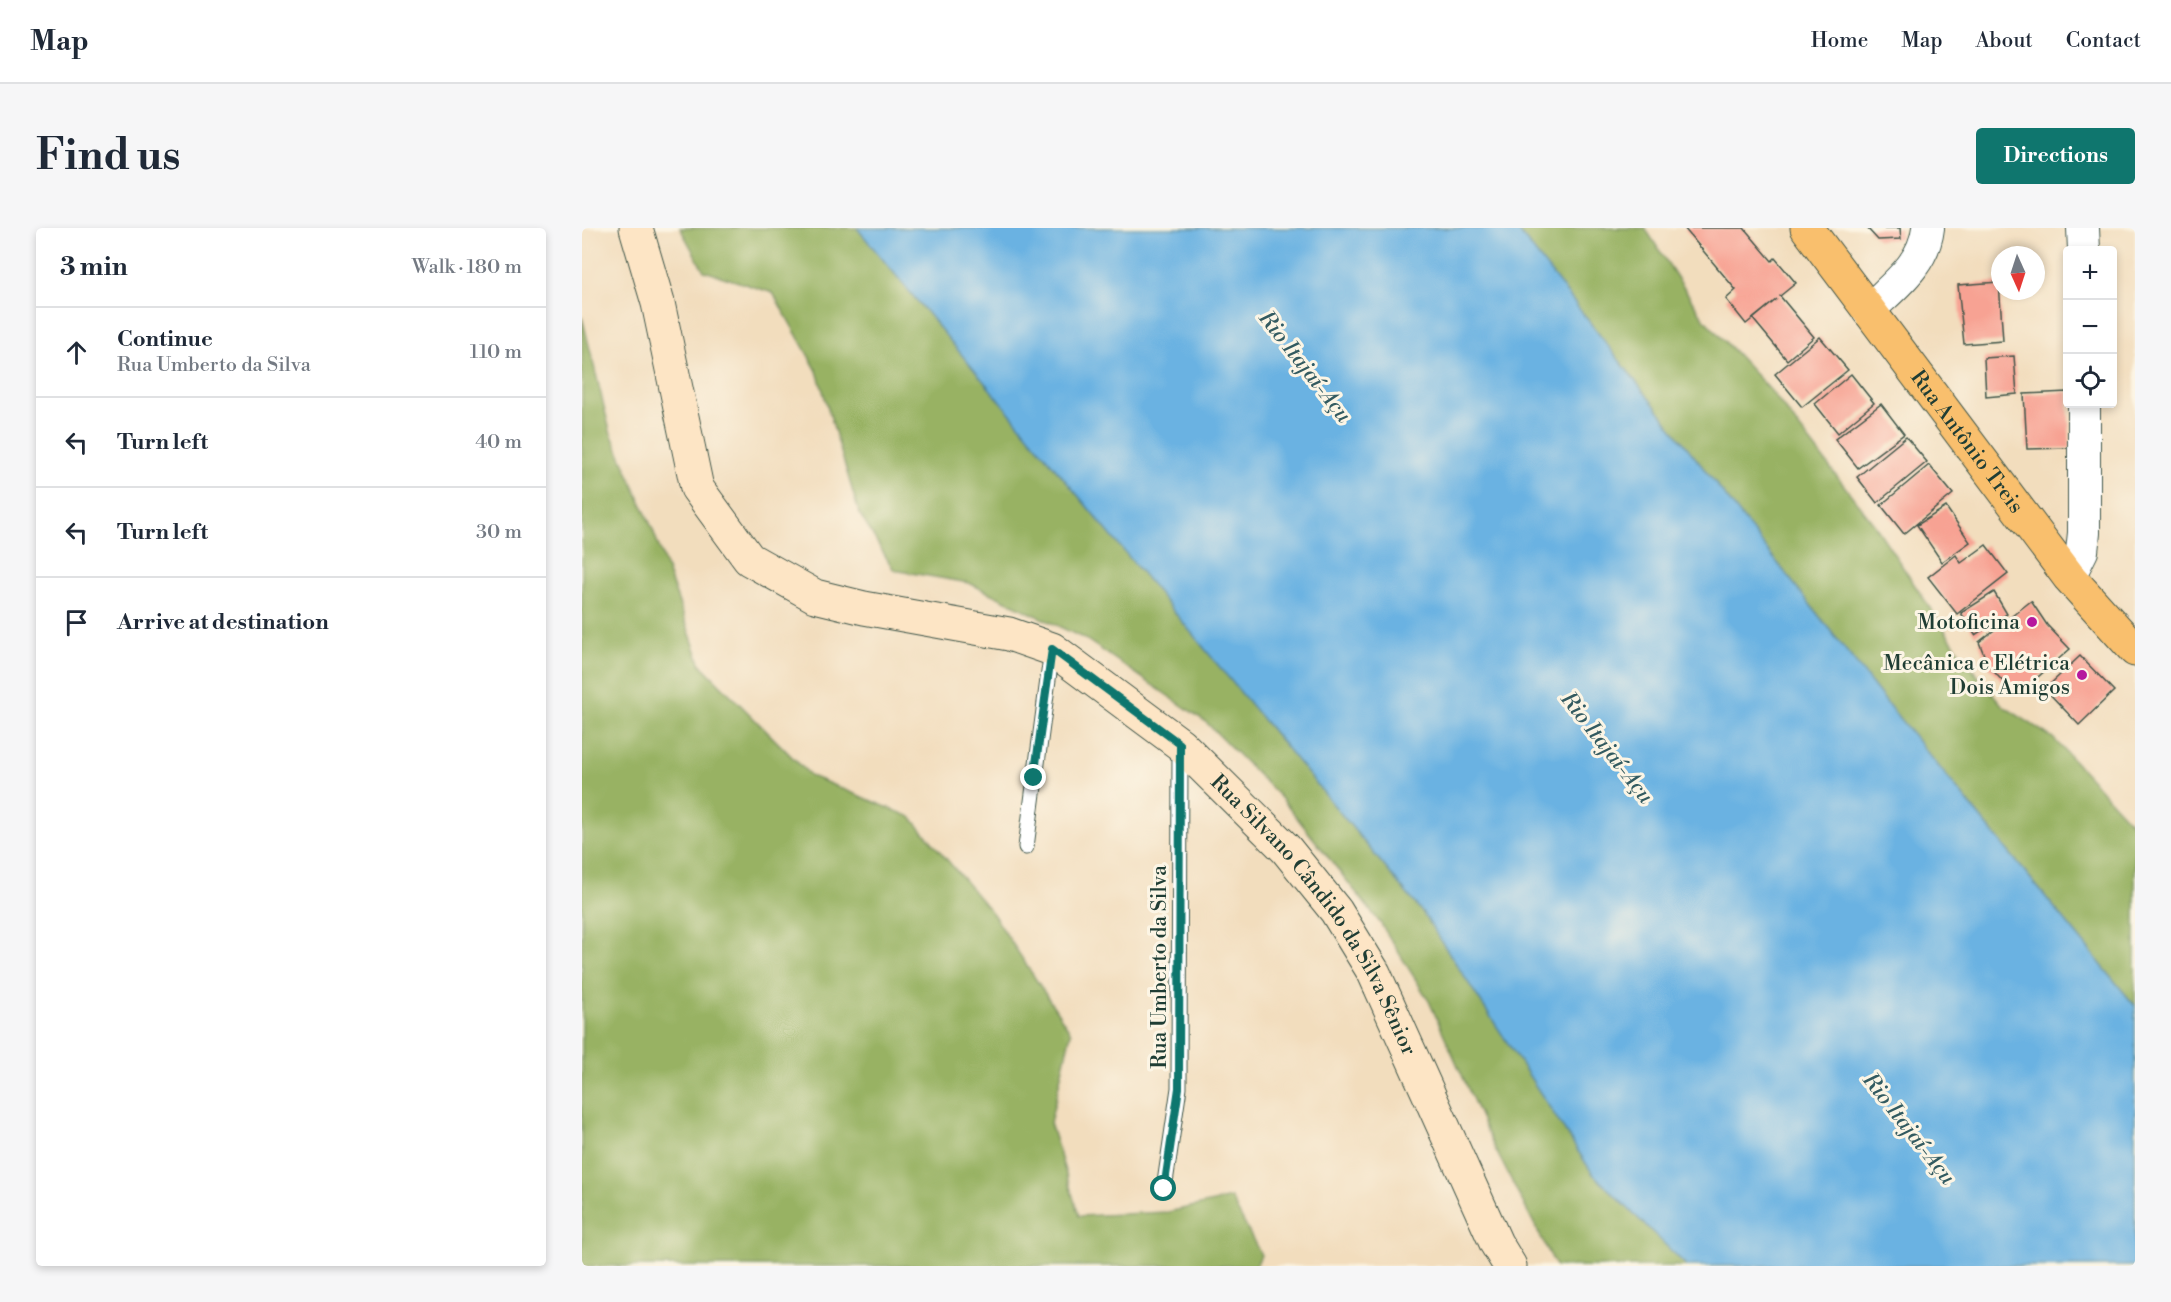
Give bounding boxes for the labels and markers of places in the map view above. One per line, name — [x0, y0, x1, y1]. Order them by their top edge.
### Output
place label: Motoficina — [1918, 610, 2020, 636]
marker: Motoficina — [2025, 615, 2039, 629]
place label: Mecânica e Elétrica Dois Amigos — [1883, 651, 2070, 701]
marker: Mecânica e Elétrica Dois Amigos — [2075, 668, 2089, 682]

